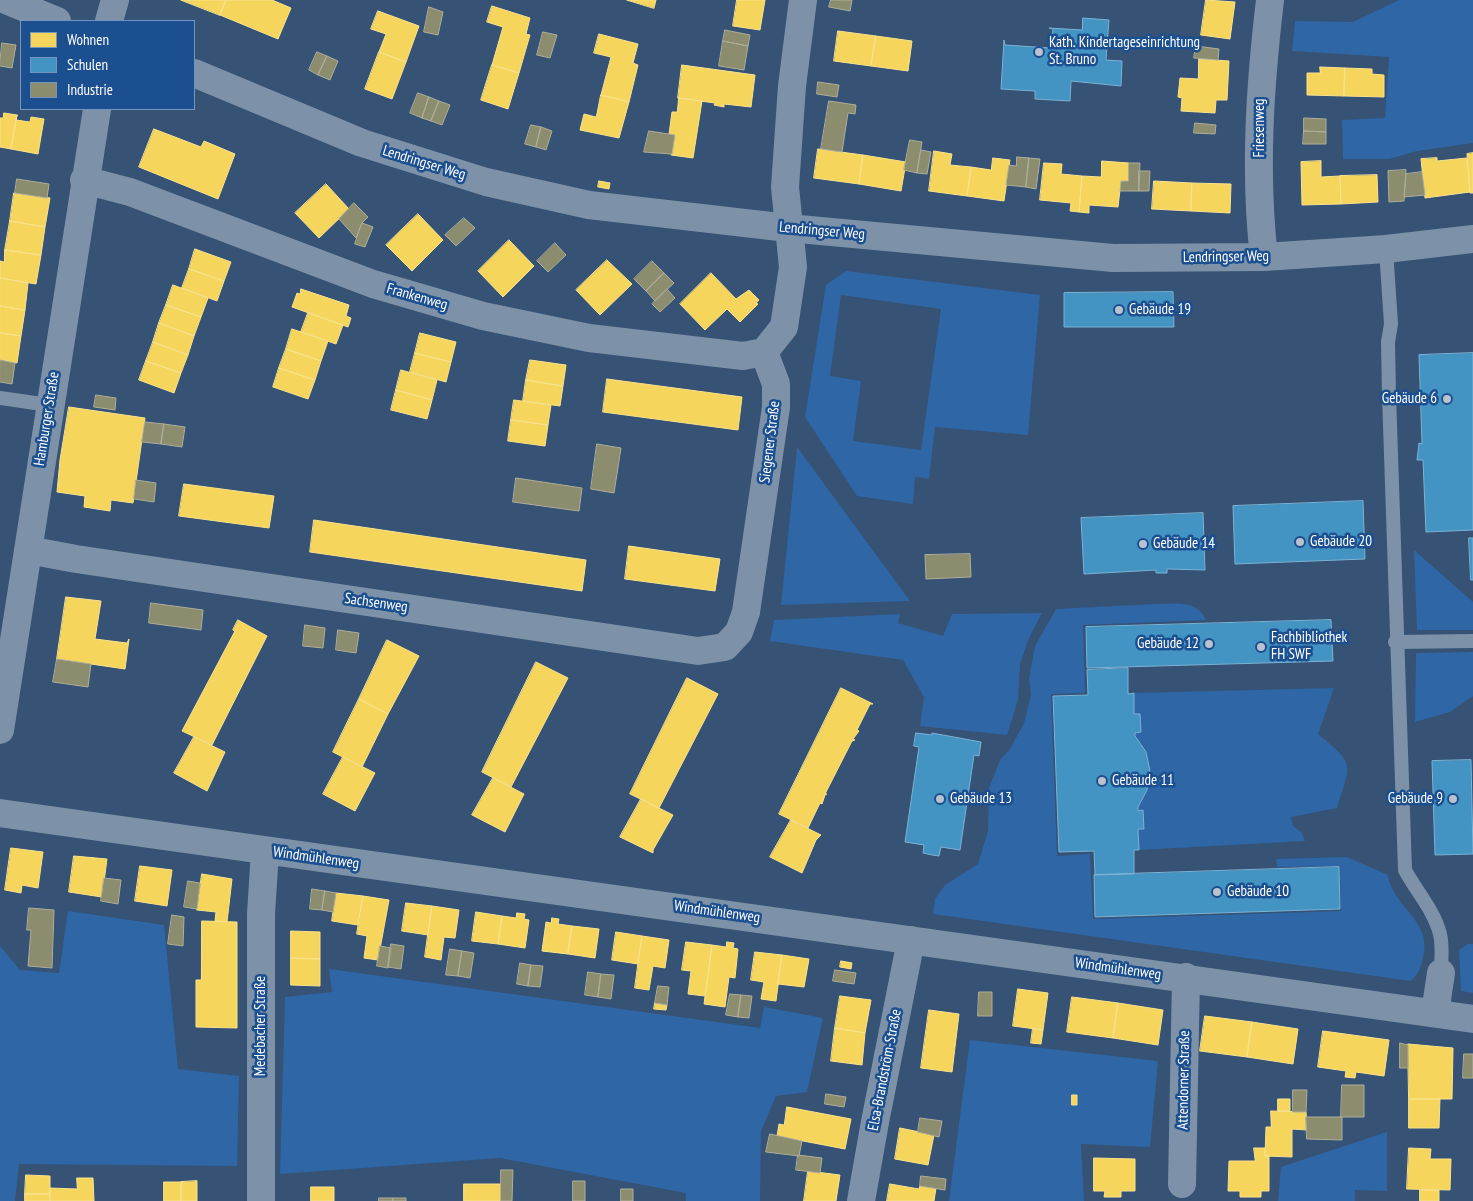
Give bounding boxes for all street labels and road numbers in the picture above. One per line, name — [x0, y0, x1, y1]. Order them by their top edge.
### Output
street label: Friesenweg — [1251, 99, 1269, 157]
street label: Lendringser Weg — [380, 142, 468, 184]
street label: Lendringser Weg — [778, 218, 866, 244]
street label: Lendringser Weg — [1183, 247, 1269, 267]
street label: Frankenweg — [384, 280, 450, 314]
street label: Hamburger Straße — [31, 371, 63, 467]
street label: Siegener Straße — [756, 400, 784, 484]
street label: Sachsenweg — [343, 590, 409, 616]
street label: Windmühlenweg — [272, 843, 360, 873]
street label: Windmühlenweg — [673, 897, 761, 927]
street label: Windmühlenweg — [1074, 954, 1162, 984]
street label: Medebacher Straße — [252, 976, 270, 1076]
street label: Elsa-Brandström-Straße — [864, 1008, 906, 1132]
street label: Attendorner Straße — [1174, 1030, 1194, 1130]

